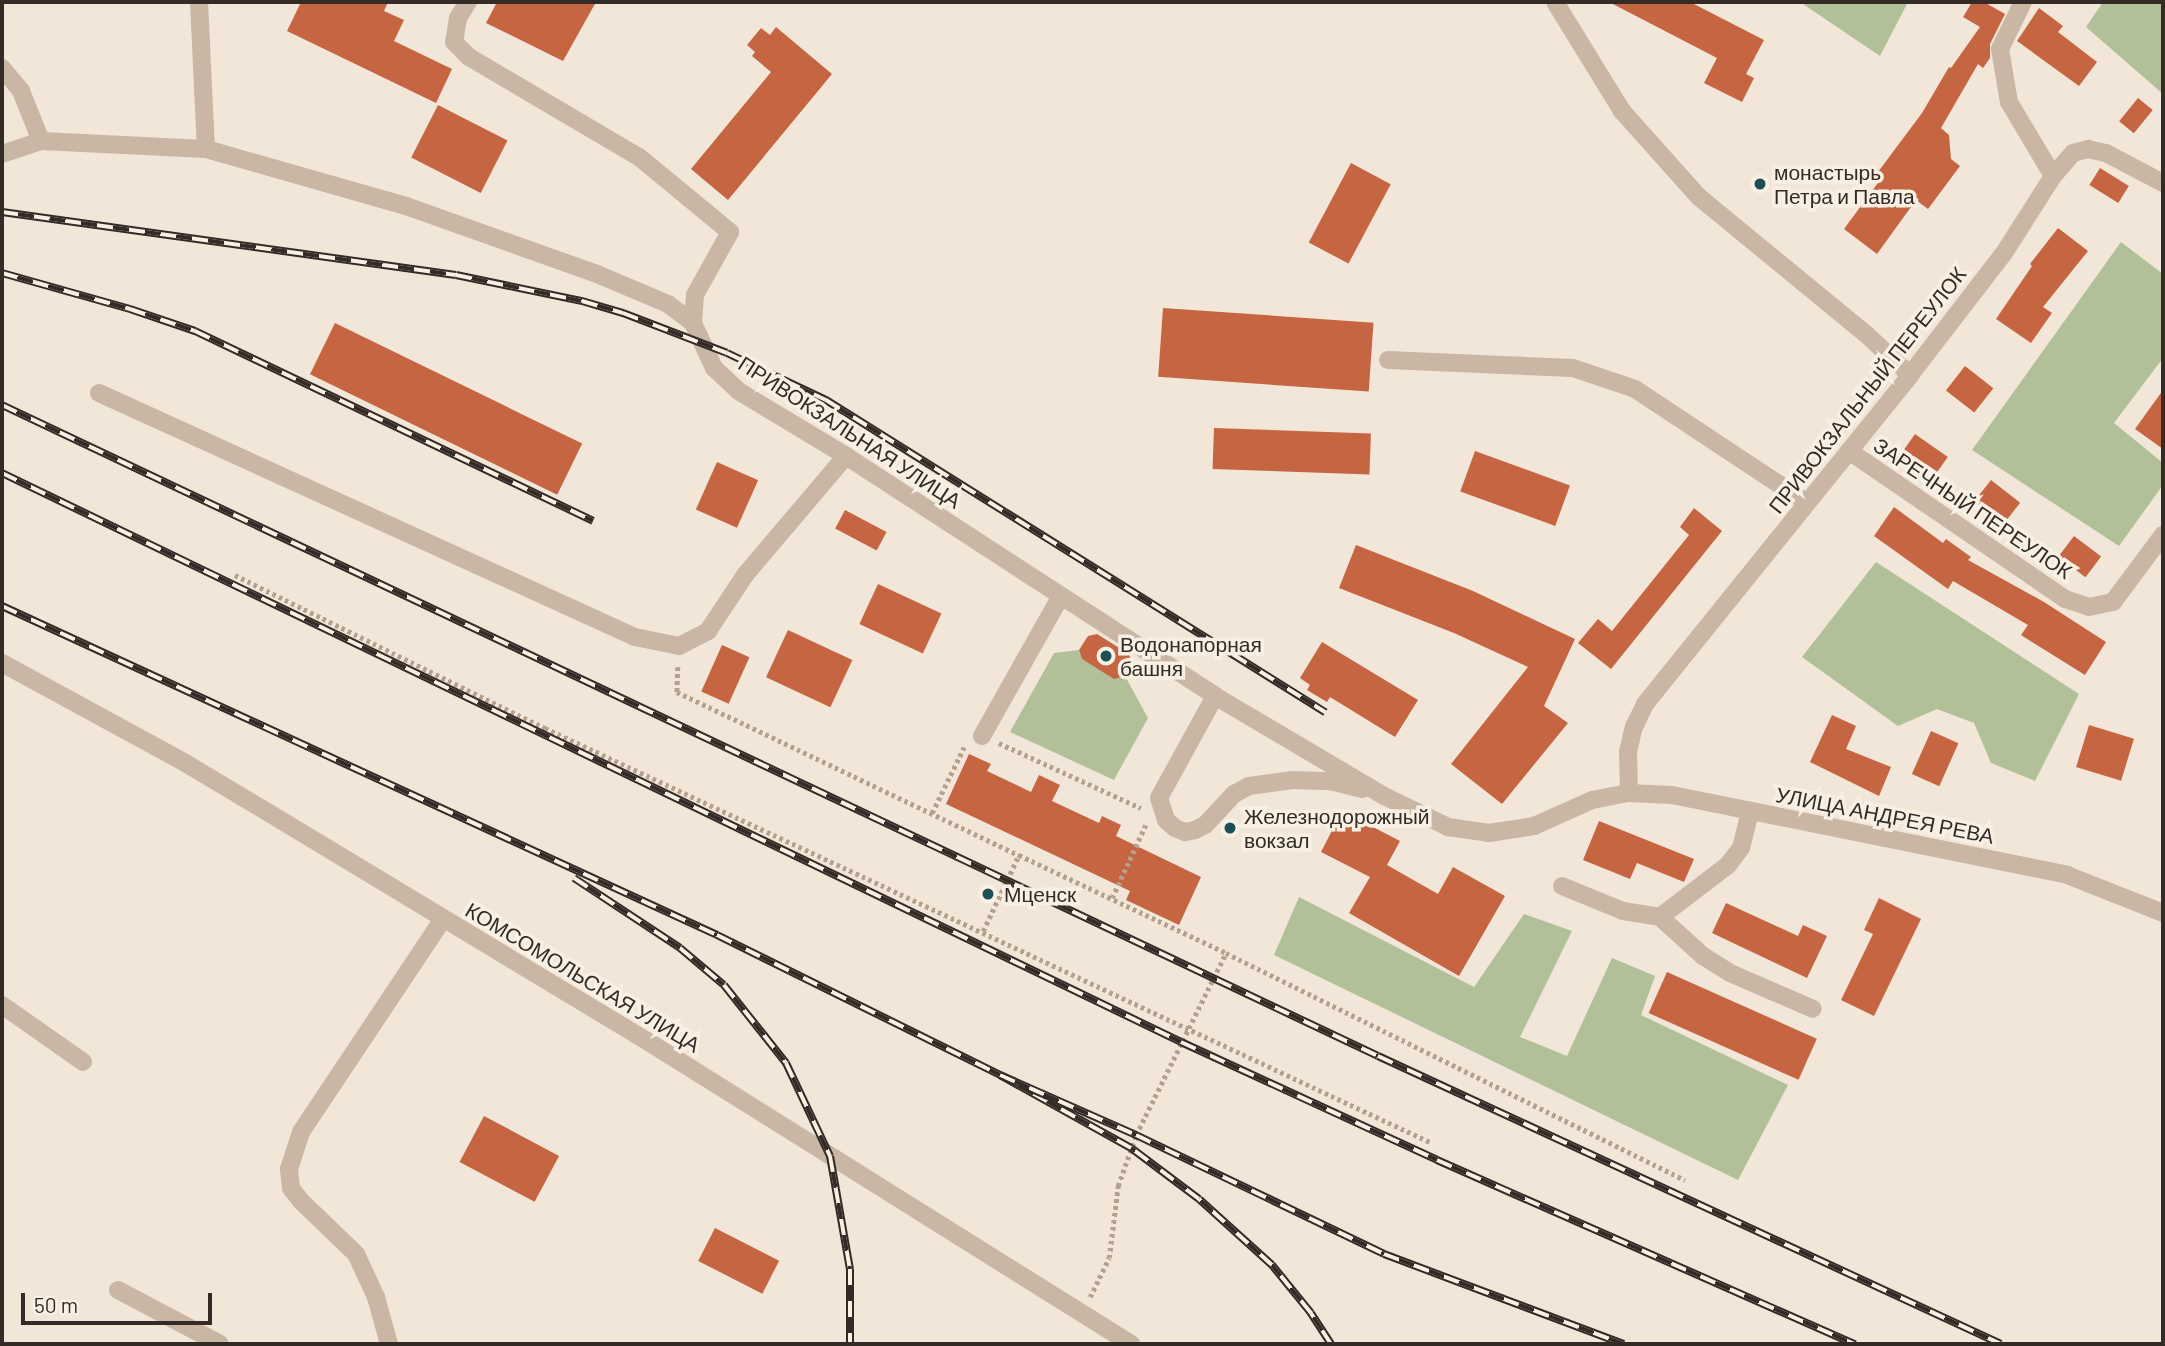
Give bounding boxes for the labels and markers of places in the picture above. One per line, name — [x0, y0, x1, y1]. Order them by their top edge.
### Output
place label: монастырь Петра и Павла — [1774, 159, 1915, 209]
marker: монастырь Петра и Павла — [1752, 176, 1768, 192]
place label: Водонапорная башня — [1120, 631, 1262, 681]
marker: Водонапорная башня — [1098, 648, 1114, 664]
place label: Железнодорожный вокзал — [1244, 803, 1430, 853]
marker: Железнодорожный вокзал — [1222, 820, 1238, 836]
place label: Мценск — [1004, 881, 1076, 907]
marker: Мценск — [978, 884, 998, 904]

